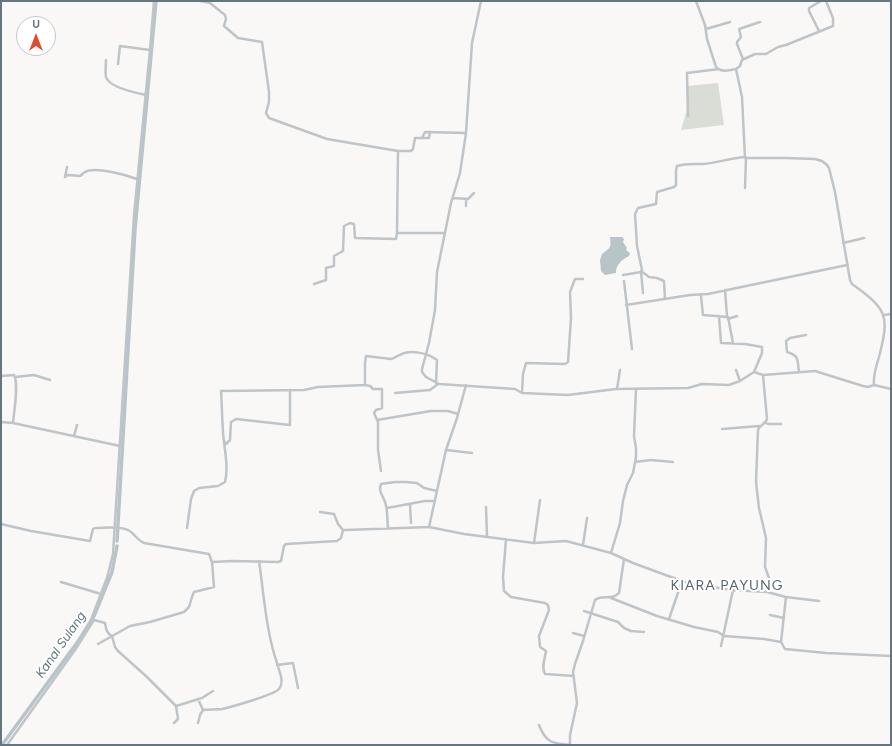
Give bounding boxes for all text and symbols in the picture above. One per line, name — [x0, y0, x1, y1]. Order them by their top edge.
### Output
north arrow — [16, 16, 56, 56]
text: U — [32, 18, 40, 31]
district label: KIARA PAYUNG — [671, 578, 783, 594]
water label: Kanal Sulang — [33, 609, 89, 681]

